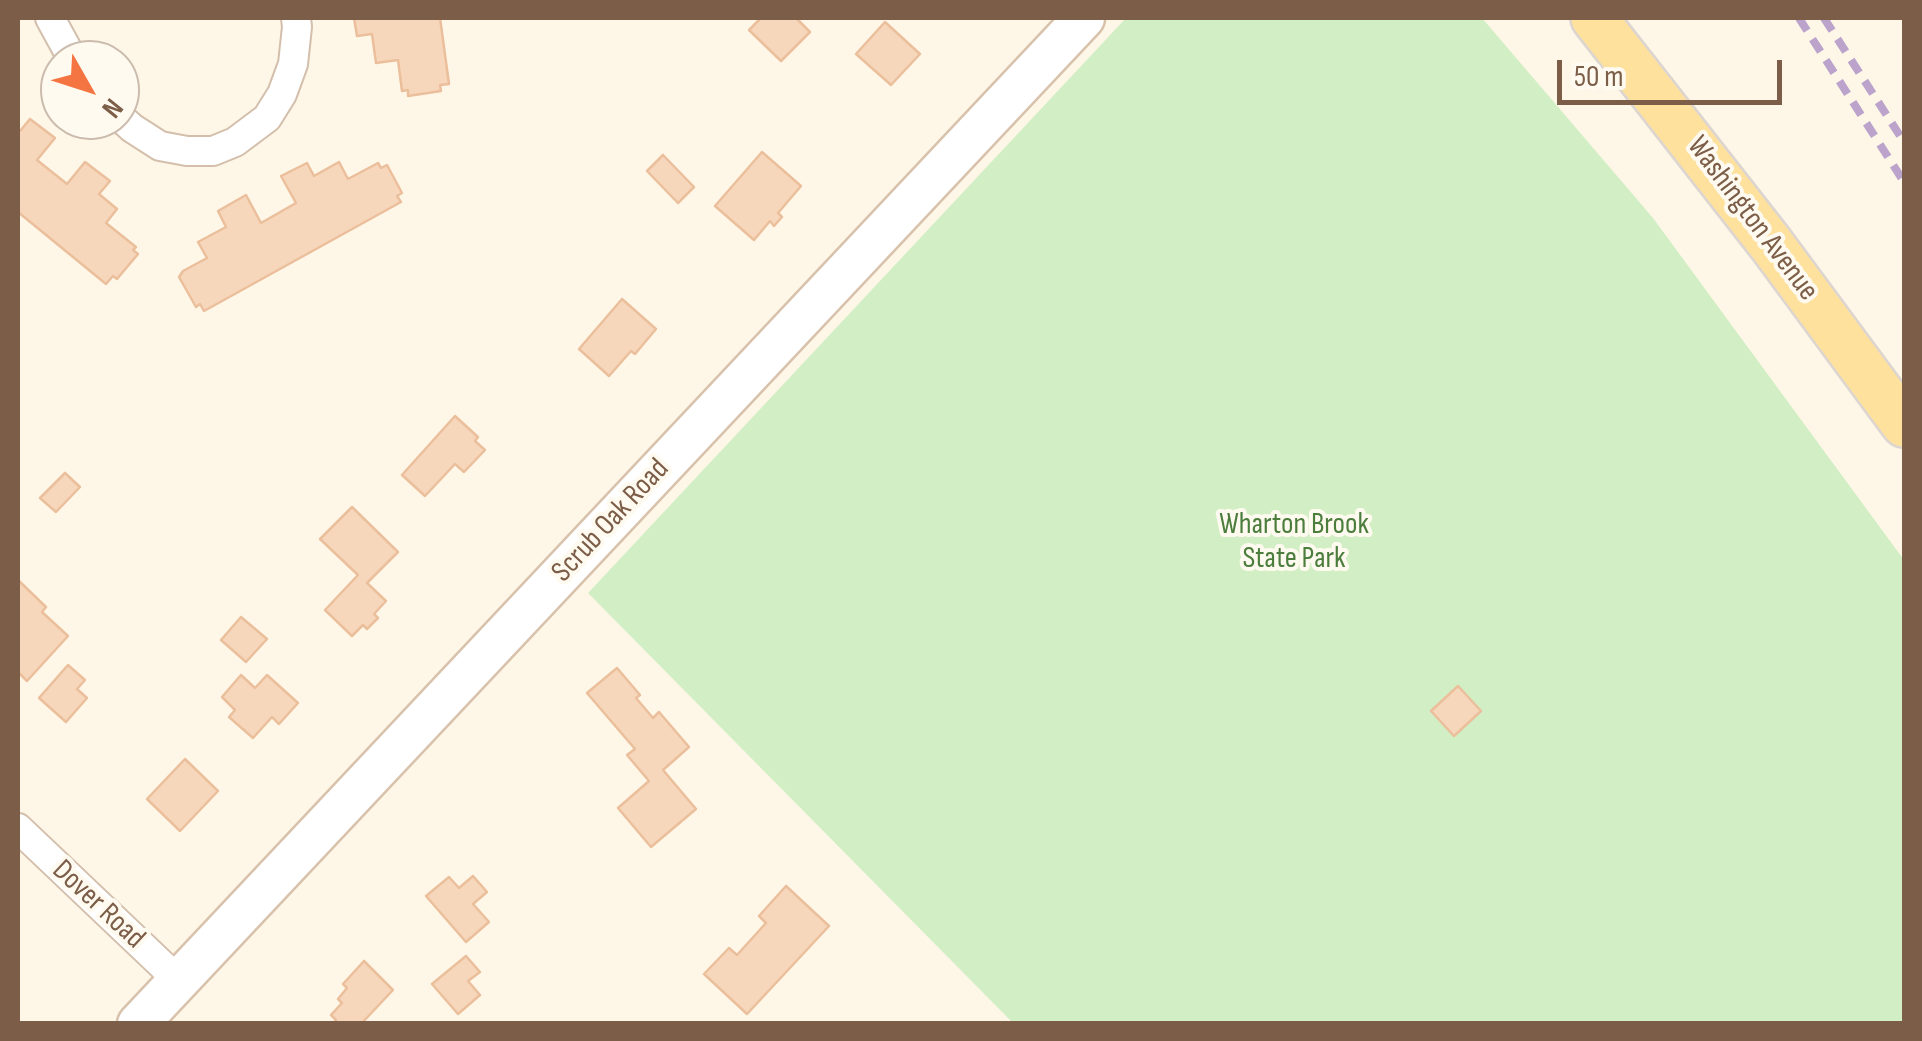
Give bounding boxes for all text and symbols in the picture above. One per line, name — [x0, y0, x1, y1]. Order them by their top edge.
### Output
north arrow — [40, 40, 140, 140]
scale bar — [1562, 40, 1787, 102]
text: 50 m — [1574, 59, 1623, 95]
text: N — [95, 92, 130, 124]
street label: Washington Avenue — [1679, 130, 1825, 308]
street label: Scrub Oak Road — [545, 452, 677, 590]
park label: Wharton Brook State Park — [1219, 507, 1369, 578]
street label: Dover Road — [44, 853, 152, 957]

